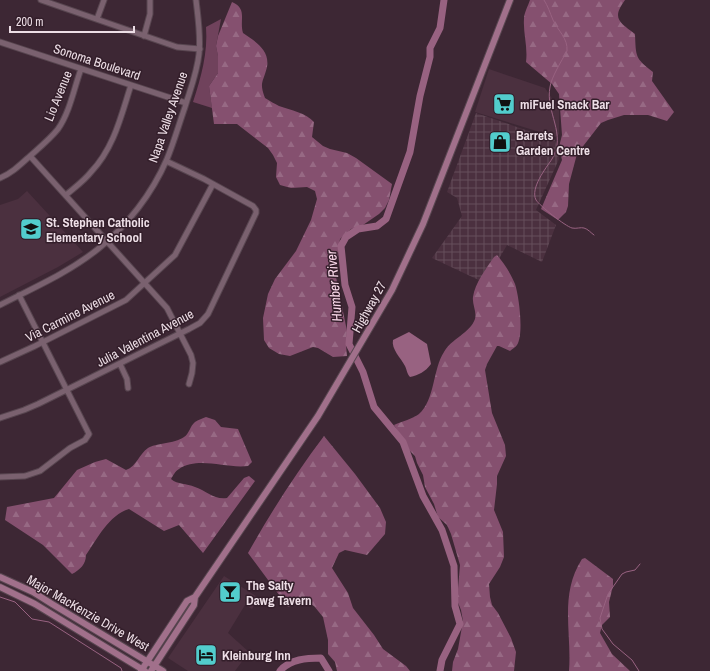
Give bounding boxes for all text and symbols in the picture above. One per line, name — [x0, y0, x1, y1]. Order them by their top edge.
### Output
scale bar — [10, 8, 134, 34]
text: 200 m — [16, 14, 43, 30]
street label: Sonoma Boulevard — [51, 40, 143, 84]
street label: Lio Avenue — [40, 68, 76, 124]
street label: Napa Valley Avenue — [144, 69, 192, 165]
supermarket icon: miFuel Snack Bar — [491, 91, 517, 117]
place label: miFuel Snack Bar — [520, 96, 610, 113]
place label: Barrets Garden Centre — [516, 127, 590, 159]
shop icon: Barrets Garden Centre — [487, 129, 513, 155]
place label: St. Stephen Catholic Elementary School — [46, 214, 150, 246]
school or university icon: St. Stephen Catholic Elementary School — [18, 216, 44, 242]
water label: Humber River — [322, 248, 346, 322]
street label: Highway 27 — [348, 278, 390, 336]
street label: Via Carmine Avenue — [22, 286, 118, 346]
street label: Julia Valentina Avenue — [93, 305, 197, 371]
street label: Major MacKenzie Drive West — [24, 571, 152, 655]
place label: The Salty Dawg Tavern — [246, 577, 312, 609]
bar icon: The Salty Dawg Tavern — [217, 579, 243, 605]
hotel icon: Kleinburg Inn — [193, 642, 219, 668]
place label: Kleinburg Inn — [222, 647, 291, 664]

